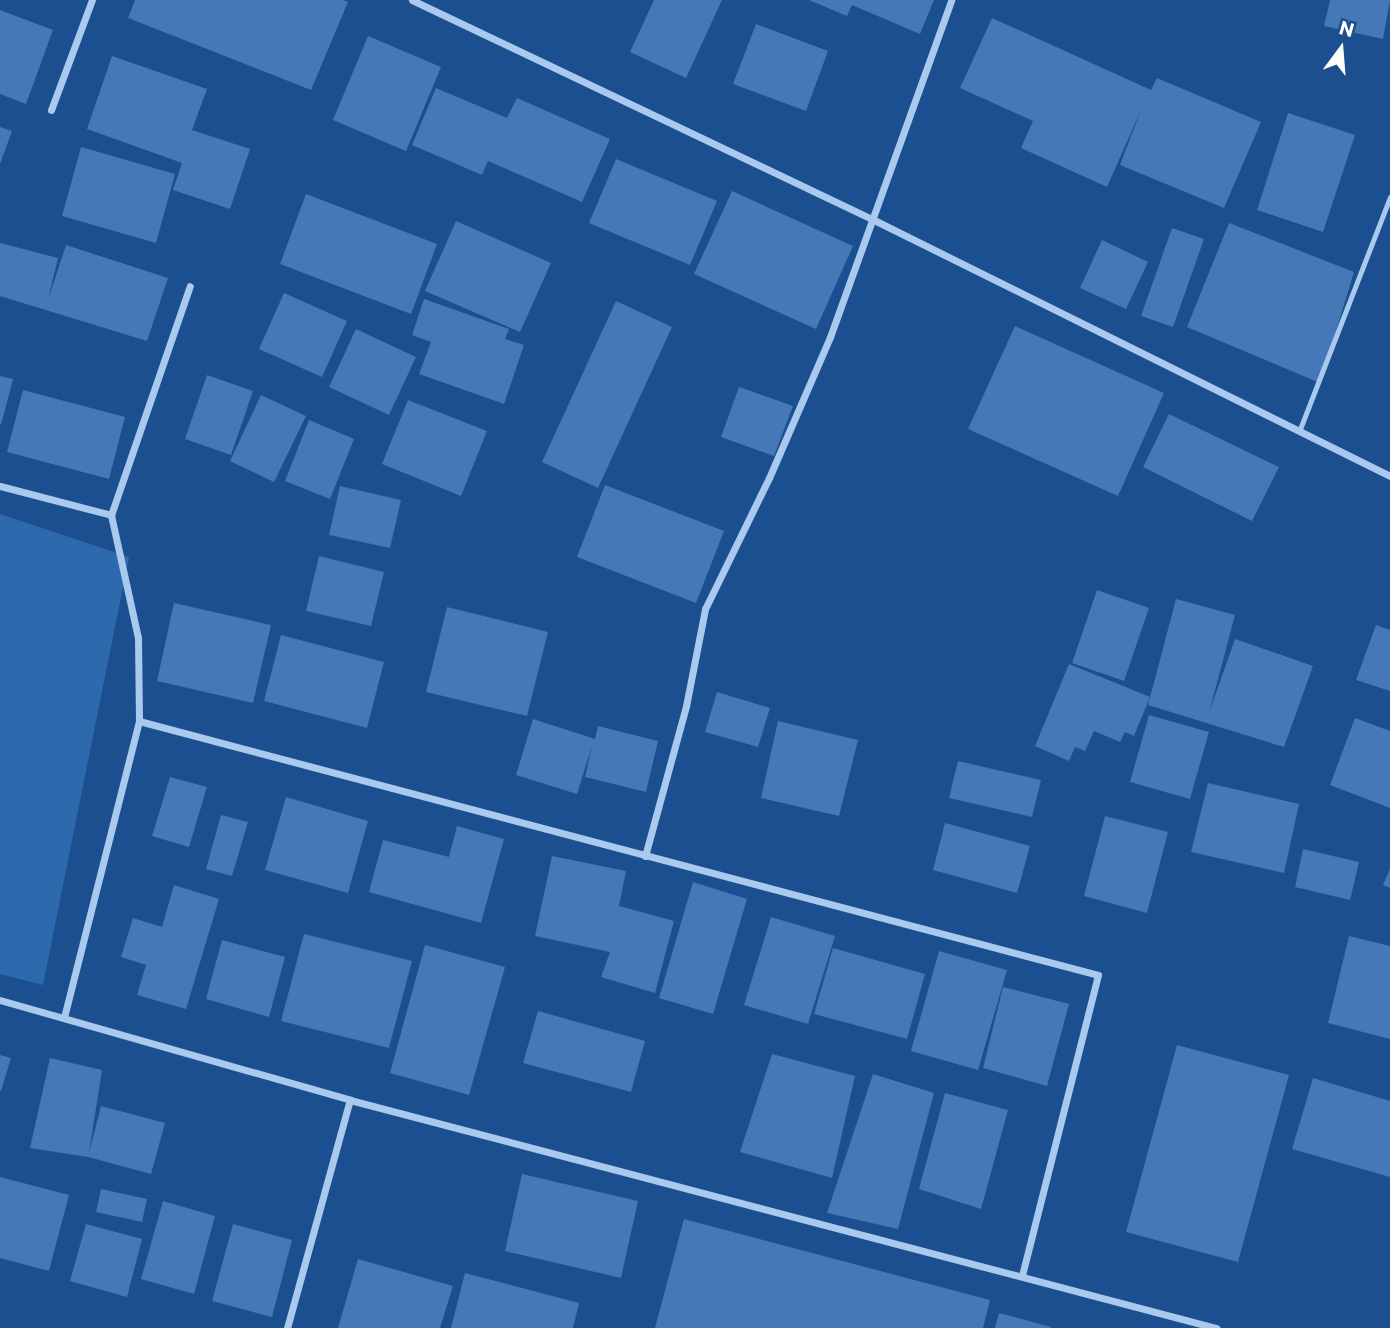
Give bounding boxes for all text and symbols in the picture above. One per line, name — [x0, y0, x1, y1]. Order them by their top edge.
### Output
north arrow — [1306, 14, 1376, 84]
text: N — [1337, 15, 1357, 41]

